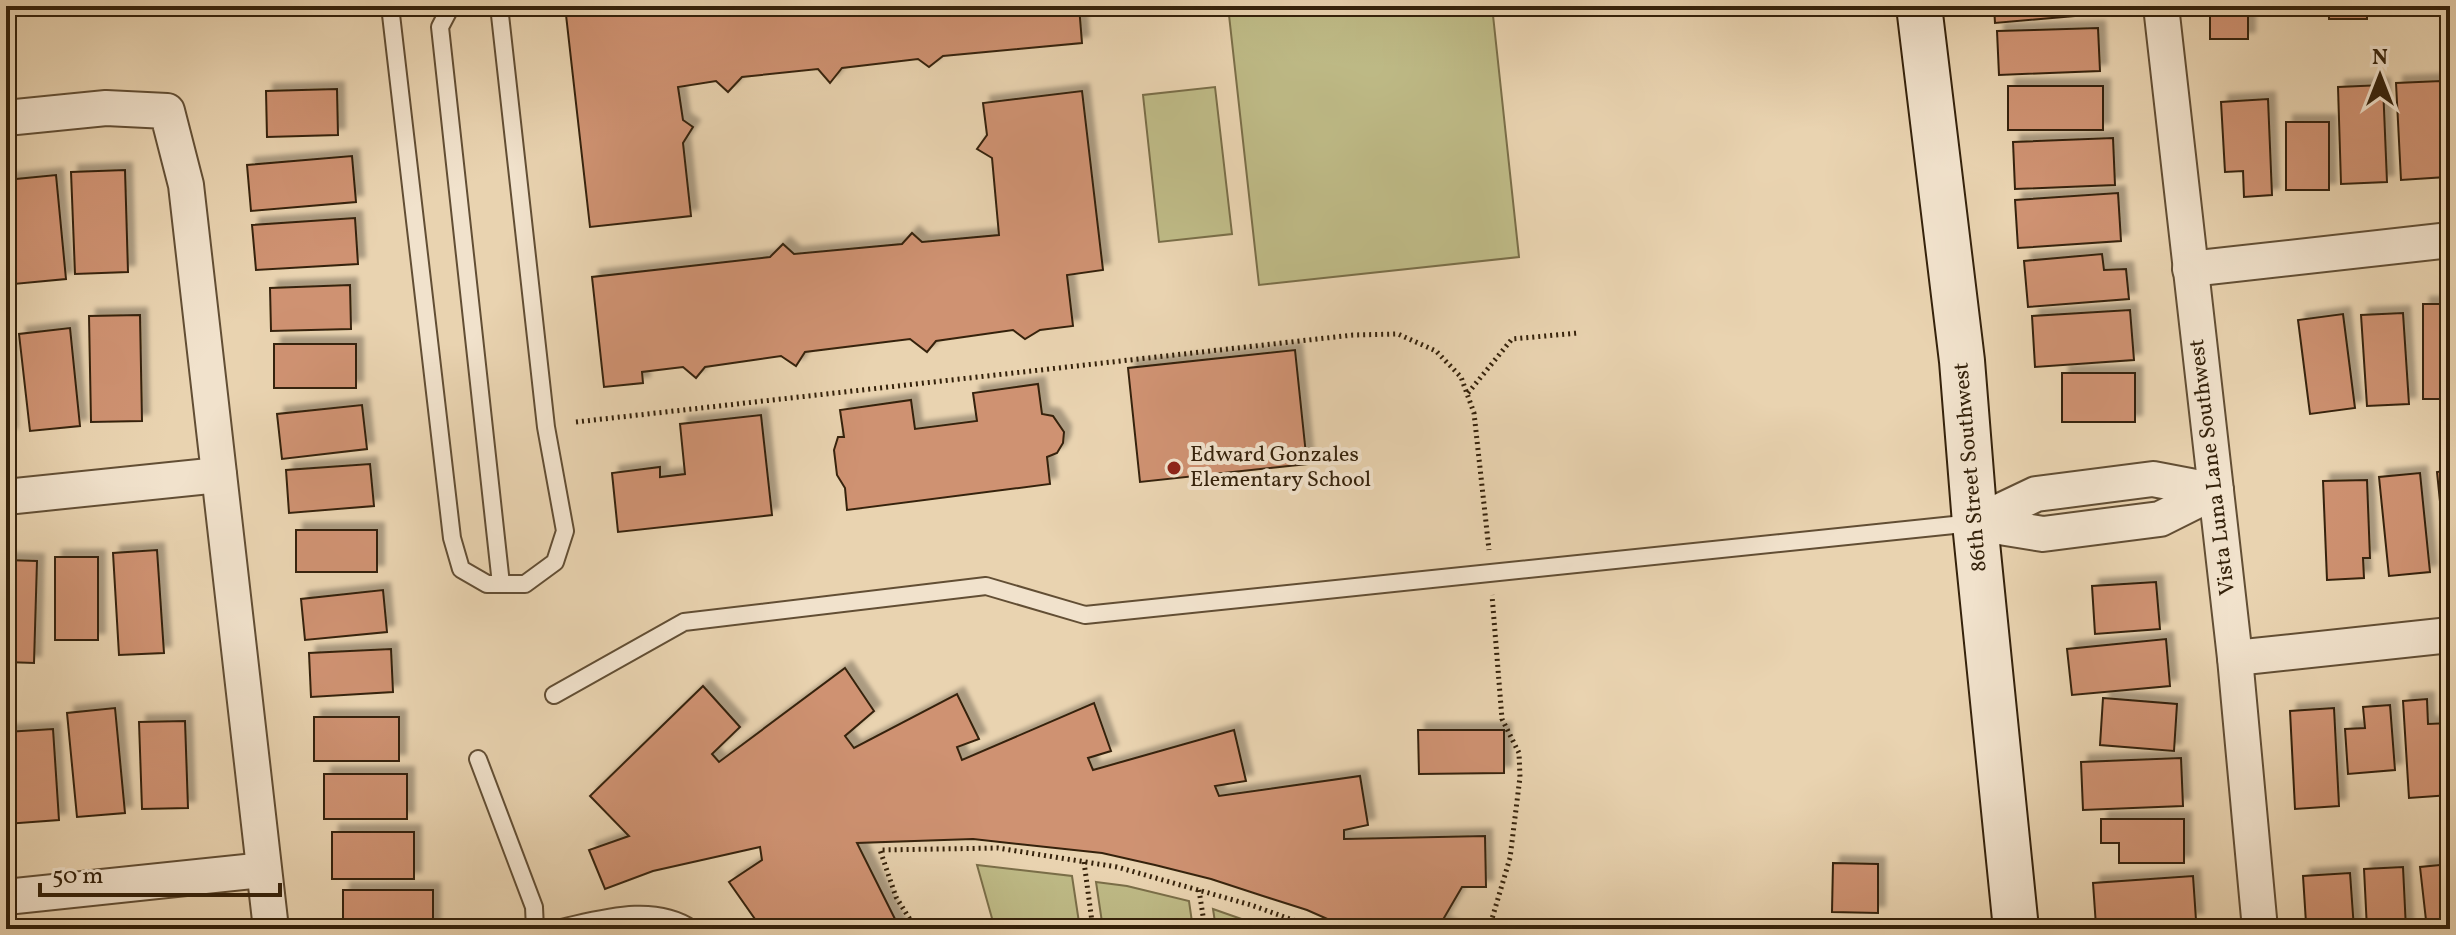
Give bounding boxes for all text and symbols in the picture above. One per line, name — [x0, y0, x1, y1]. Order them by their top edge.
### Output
north arrow — [2340, 36, 2420, 116]
text: N — [2372, 43, 2388, 74]
street label: Vista Luna Lane Southwest — [2182, 337, 2244, 597]
street label: 86th Street Southwest — [1946, 361, 1996, 573]
place label: Edward Gonzales Elementary School — [1190, 440, 1371, 496]
marker: Edward Gonzales Elementary School — [1165, 459, 1183, 477]
scale bar — [40, 847, 280, 897]
text: 50 m — [52, 860, 104, 894]

